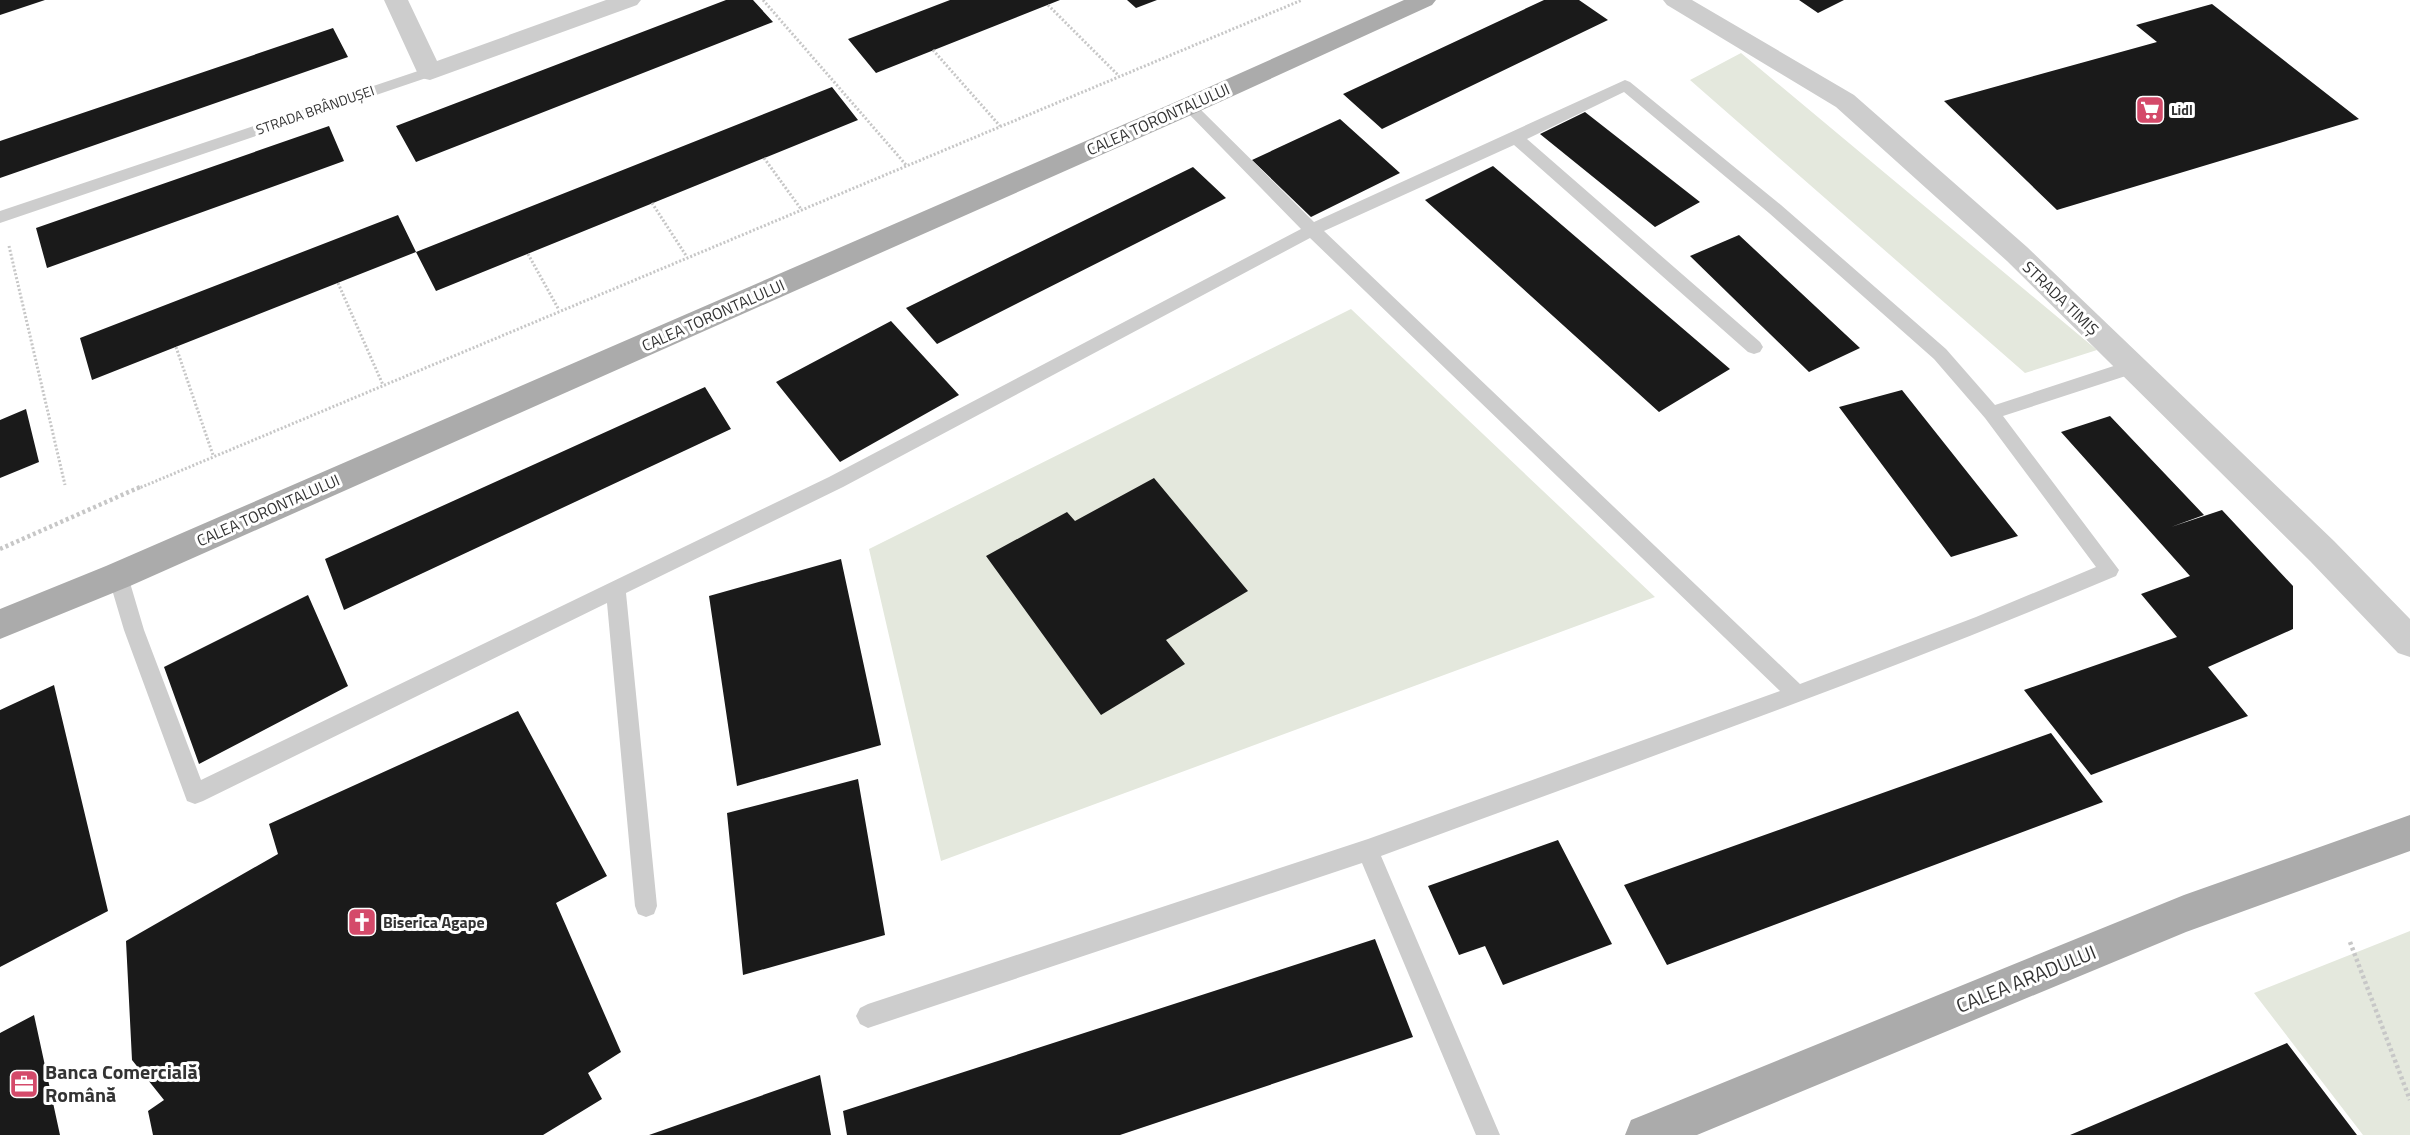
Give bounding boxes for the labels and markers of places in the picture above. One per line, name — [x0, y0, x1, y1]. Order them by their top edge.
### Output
supermarket icon: Lidl — [2134, 94, 2166, 126]
place label: Lidl — [2171, 99, 2193, 120]
church icon: Biserica Agape — [346, 906, 378, 938]
place label: Biserica Agape — [383, 910, 485, 934]
place label: Banca Comercială Română — [45, 1056, 198, 1110]
office icon: Banca Comercială Română — [8, 1068, 40, 1100]

